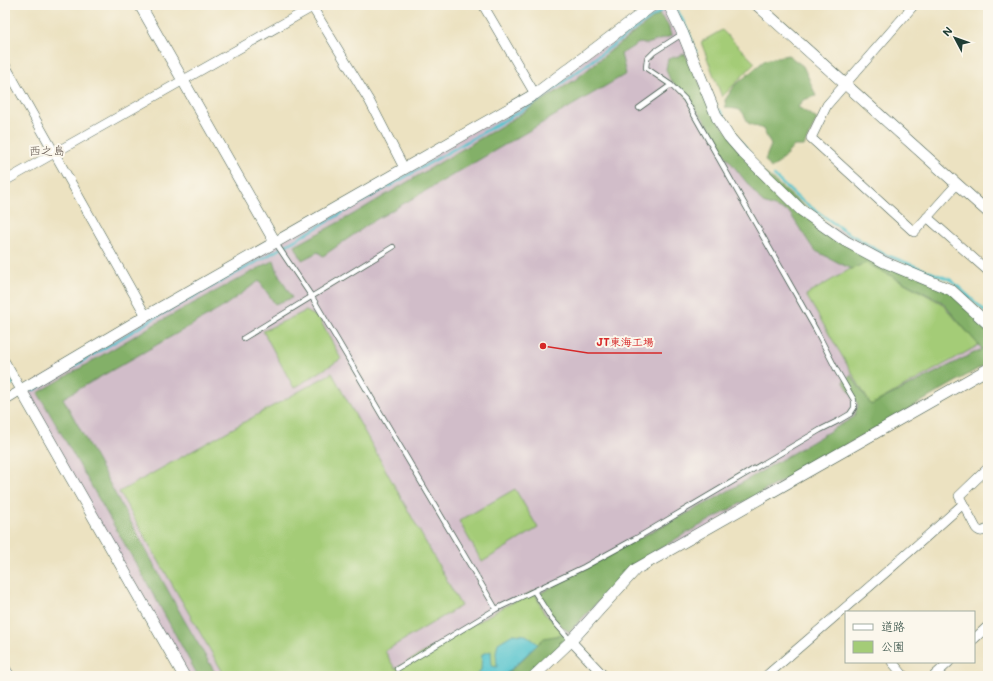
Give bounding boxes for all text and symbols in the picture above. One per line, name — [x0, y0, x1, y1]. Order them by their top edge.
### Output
north arrow — [935, 18, 975, 58]
text: N — [939, 23, 955, 39]
district label: 西之島 — [29, 142, 65, 158]
callout: JT東海工場 — [588, 330, 662, 353]
text: JT東海工場 — [596, 334, 654, 349]
legend — [845, 611, 975, 663]
text: 道路 — [881, 618, 905, 634]
text: 公園 — [881, 638, 905, 654]

